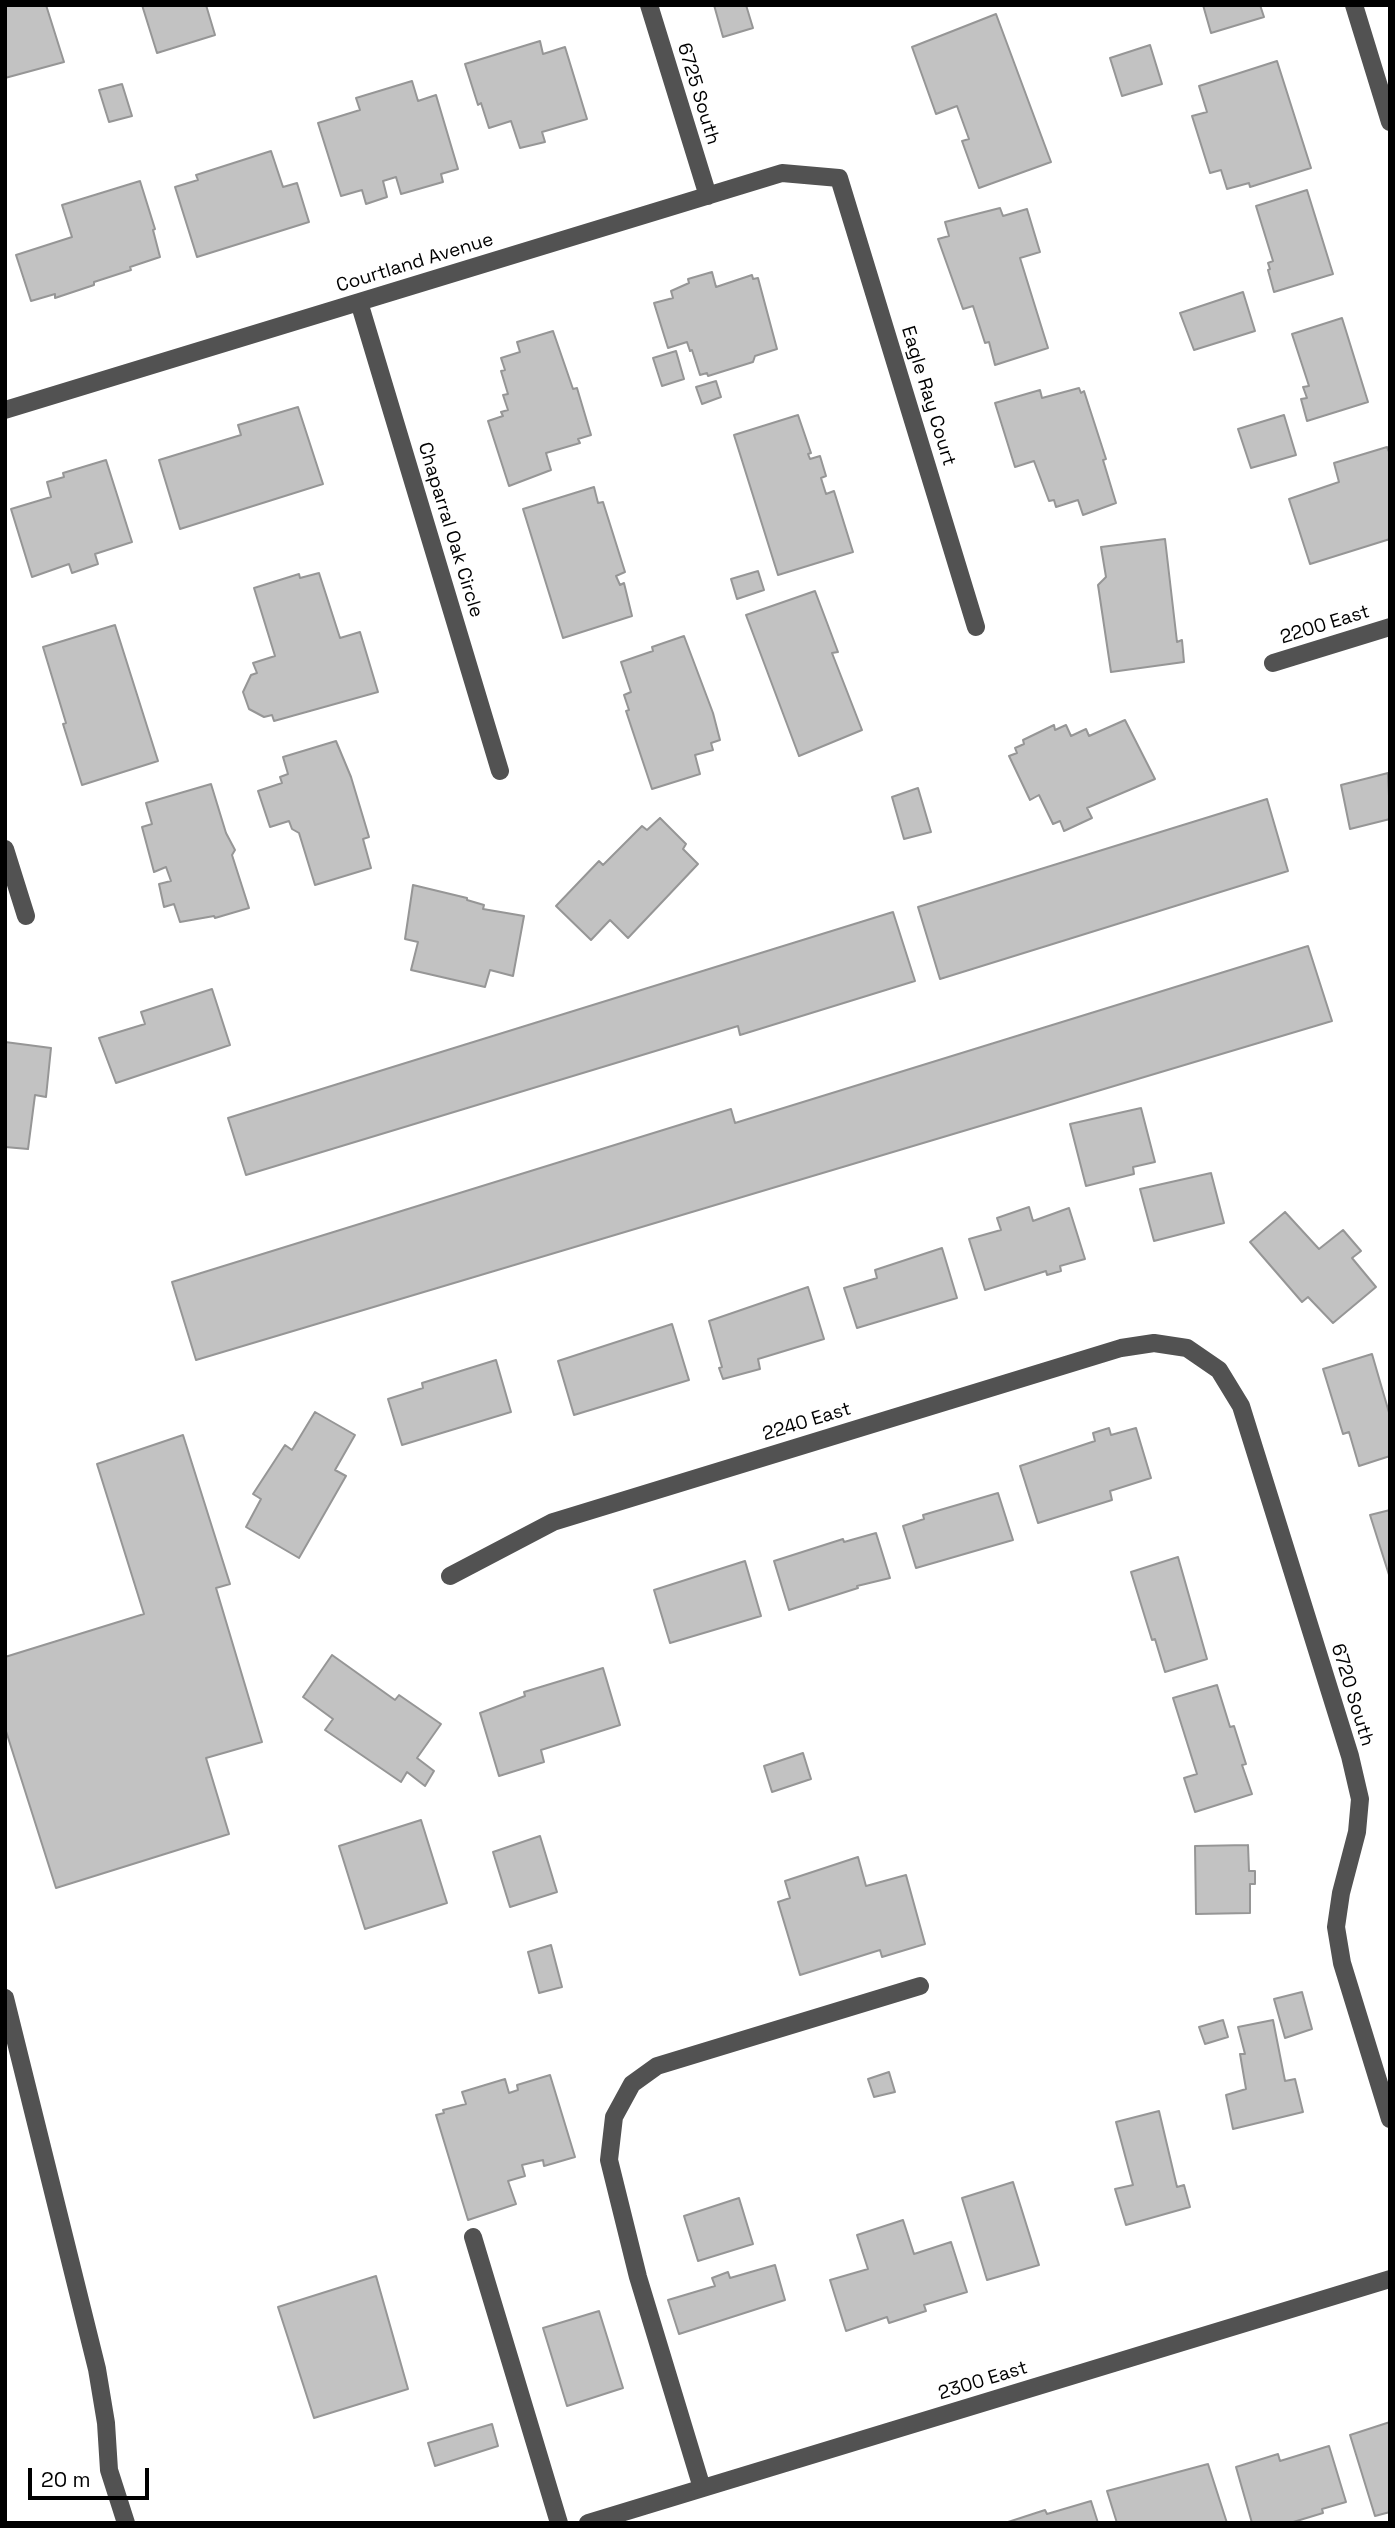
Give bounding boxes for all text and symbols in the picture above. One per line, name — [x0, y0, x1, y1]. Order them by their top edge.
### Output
street label: 6725 South — [672, 40, 724, 148]
street label: Courtland Avenue — [334, 228, 496, 298]
street label: Eagle Ray Court — [896, 323, 960, 469]
street label: Chaparral Oak Circle — [412, 440, 488, 620]
street label: 2200 East — [1278, 601, 1372, 649]
street label: 2240 East — [760, 1398, 854, 1446]
street label: 6720 South — [1326, 1641, 1378, 1749]
street label: 2300 East — [936, 2357, 1030, 2405]
scale bar — [32, 2454, 152, 2498]
text: 20 m — [41, 2466, 91, 2493]

